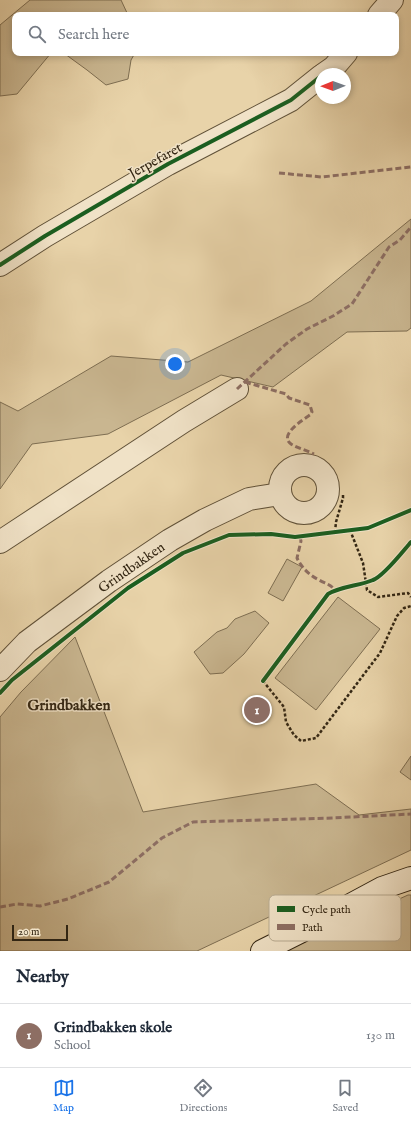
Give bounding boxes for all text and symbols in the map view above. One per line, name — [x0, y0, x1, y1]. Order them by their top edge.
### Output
search box — [12, 12, 399, 56]
icon: search — [26, 23, 48, 45]
text: Search here — [58, 25, 129, 44]
north arrow — [315, 68, 351, 104]
street label: Jerpefaret — [124, 139, 186, 184]
your location — [165, 354, 185, 374]
street label: Grindbakken — [95, 538, 169, 597]
pin: 1 — [244, 695, 270, 725]
district label: Grindbakken — [28, 696, 110, 715]
legend — [269, 895, 401, 941]
text: Cycle path — [302, 903, 351, 917]
text: Path — [302, 921, 323, 935]
scale bar — [12, 923, 68, 942]
text: 20 m — [18, 925, 39, 939]
text: Nearby — [16, 967, 69, 988]
text: Grindbakken skole — [54, 1018, 172, 1037]
text: 1 — [27, 1027, 31, 1044]
text: 130 m — [366, 1027, 395, 1044]
text: School — [54, 1037, 91, 1054]
tab: Map — [53, 1077, 75, 1115]
tab: Directions — [180, 1077, 227, 1115]
tab: Saved — [332, 1077, 358, 1115]

